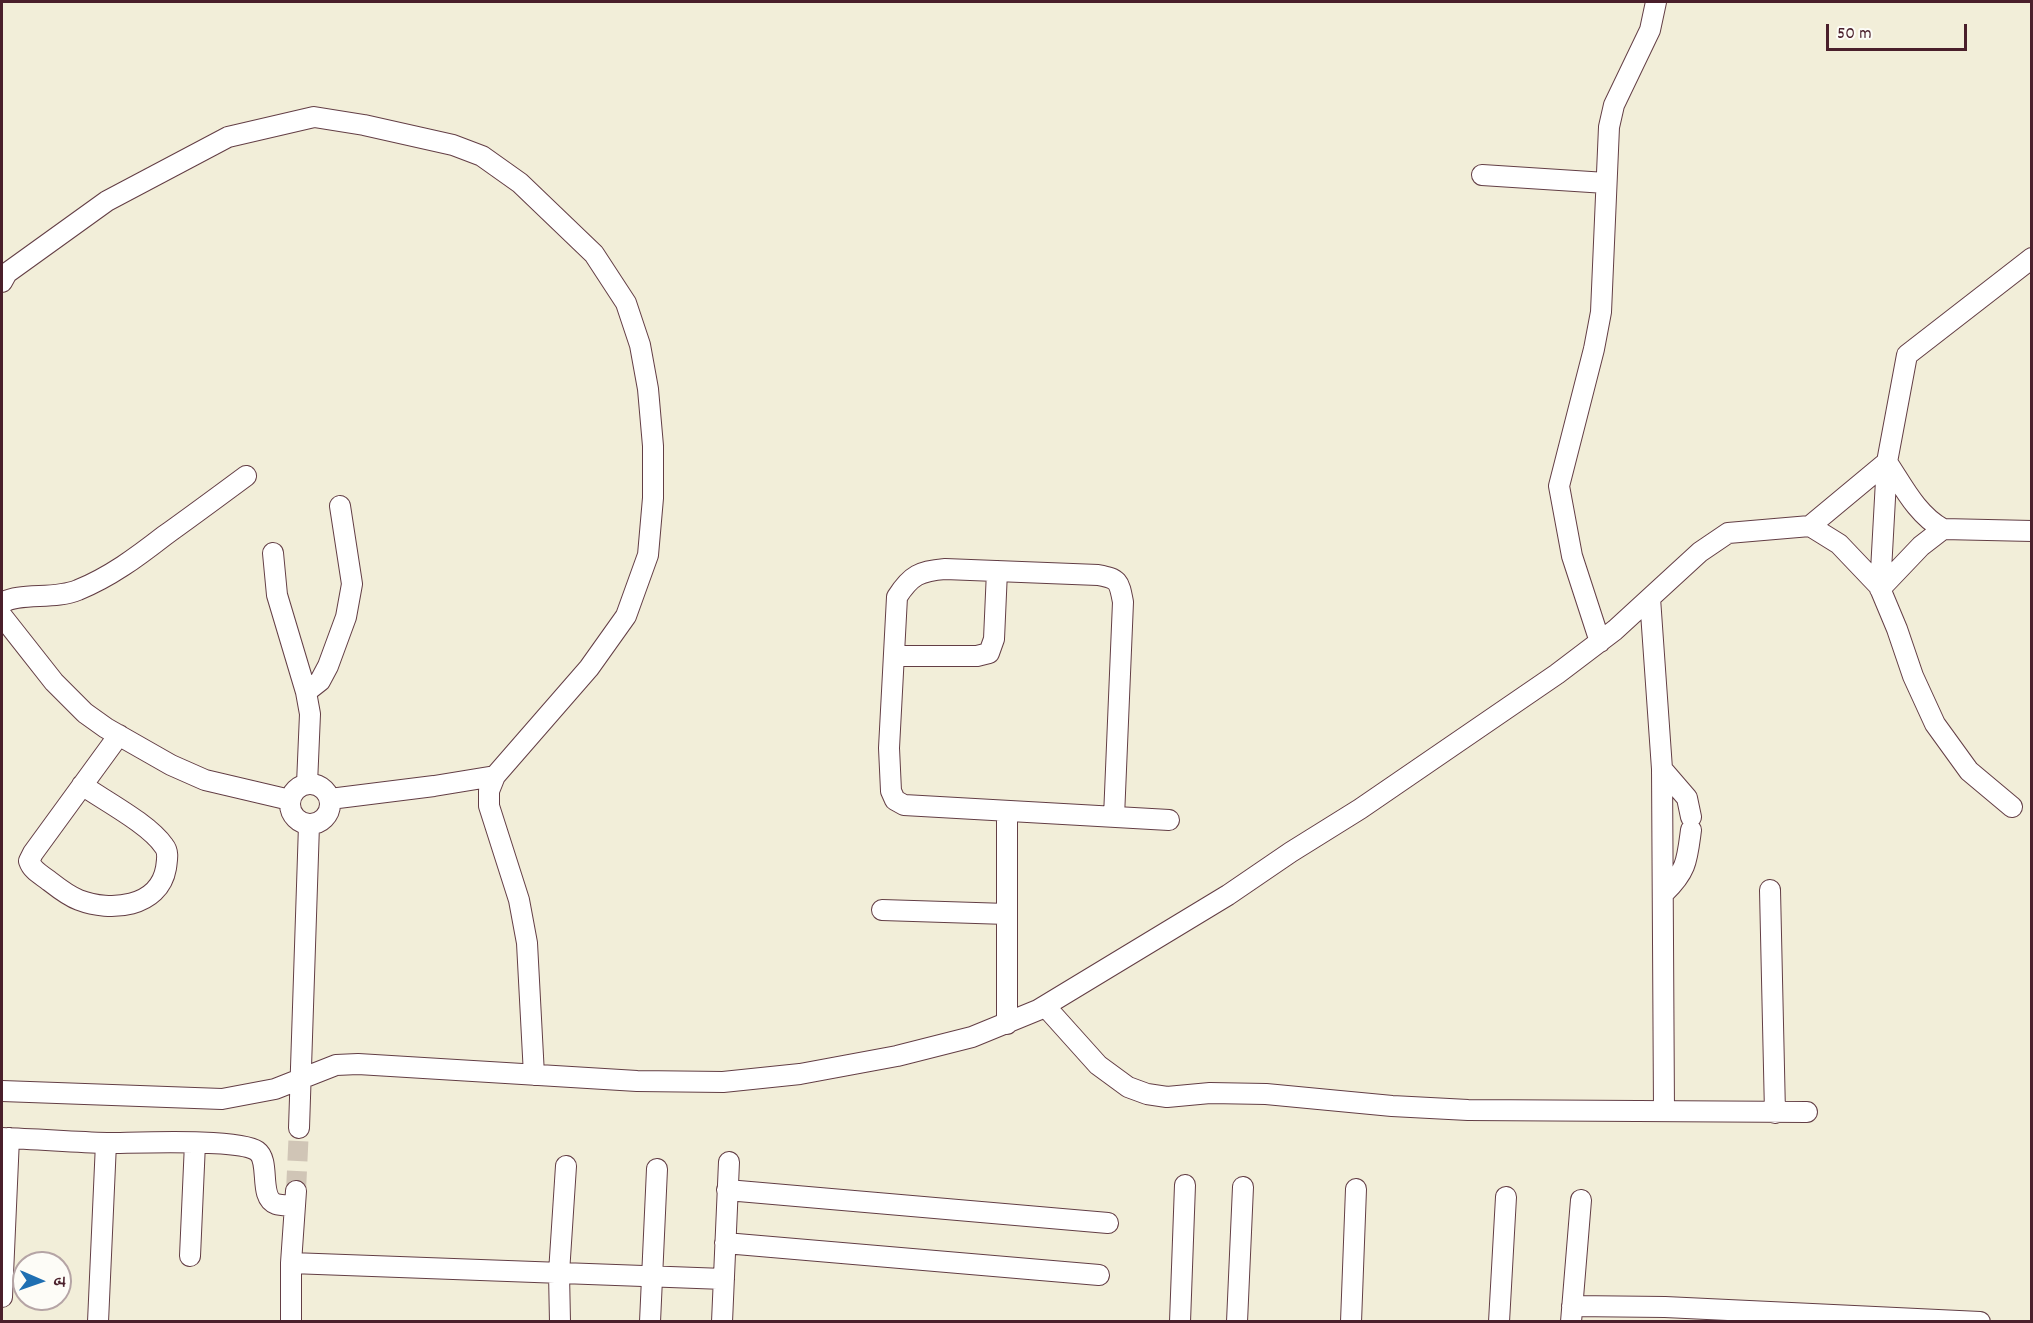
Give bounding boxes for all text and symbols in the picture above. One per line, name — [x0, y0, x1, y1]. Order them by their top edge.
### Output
scale bar — [1829, 12, 1970, 50]
text: 50 m — [1837, 22, 1872, 47]
north arrow — [12, 1251, 72, 1311]
text: उ — [47, 1277, 70, 1287]

